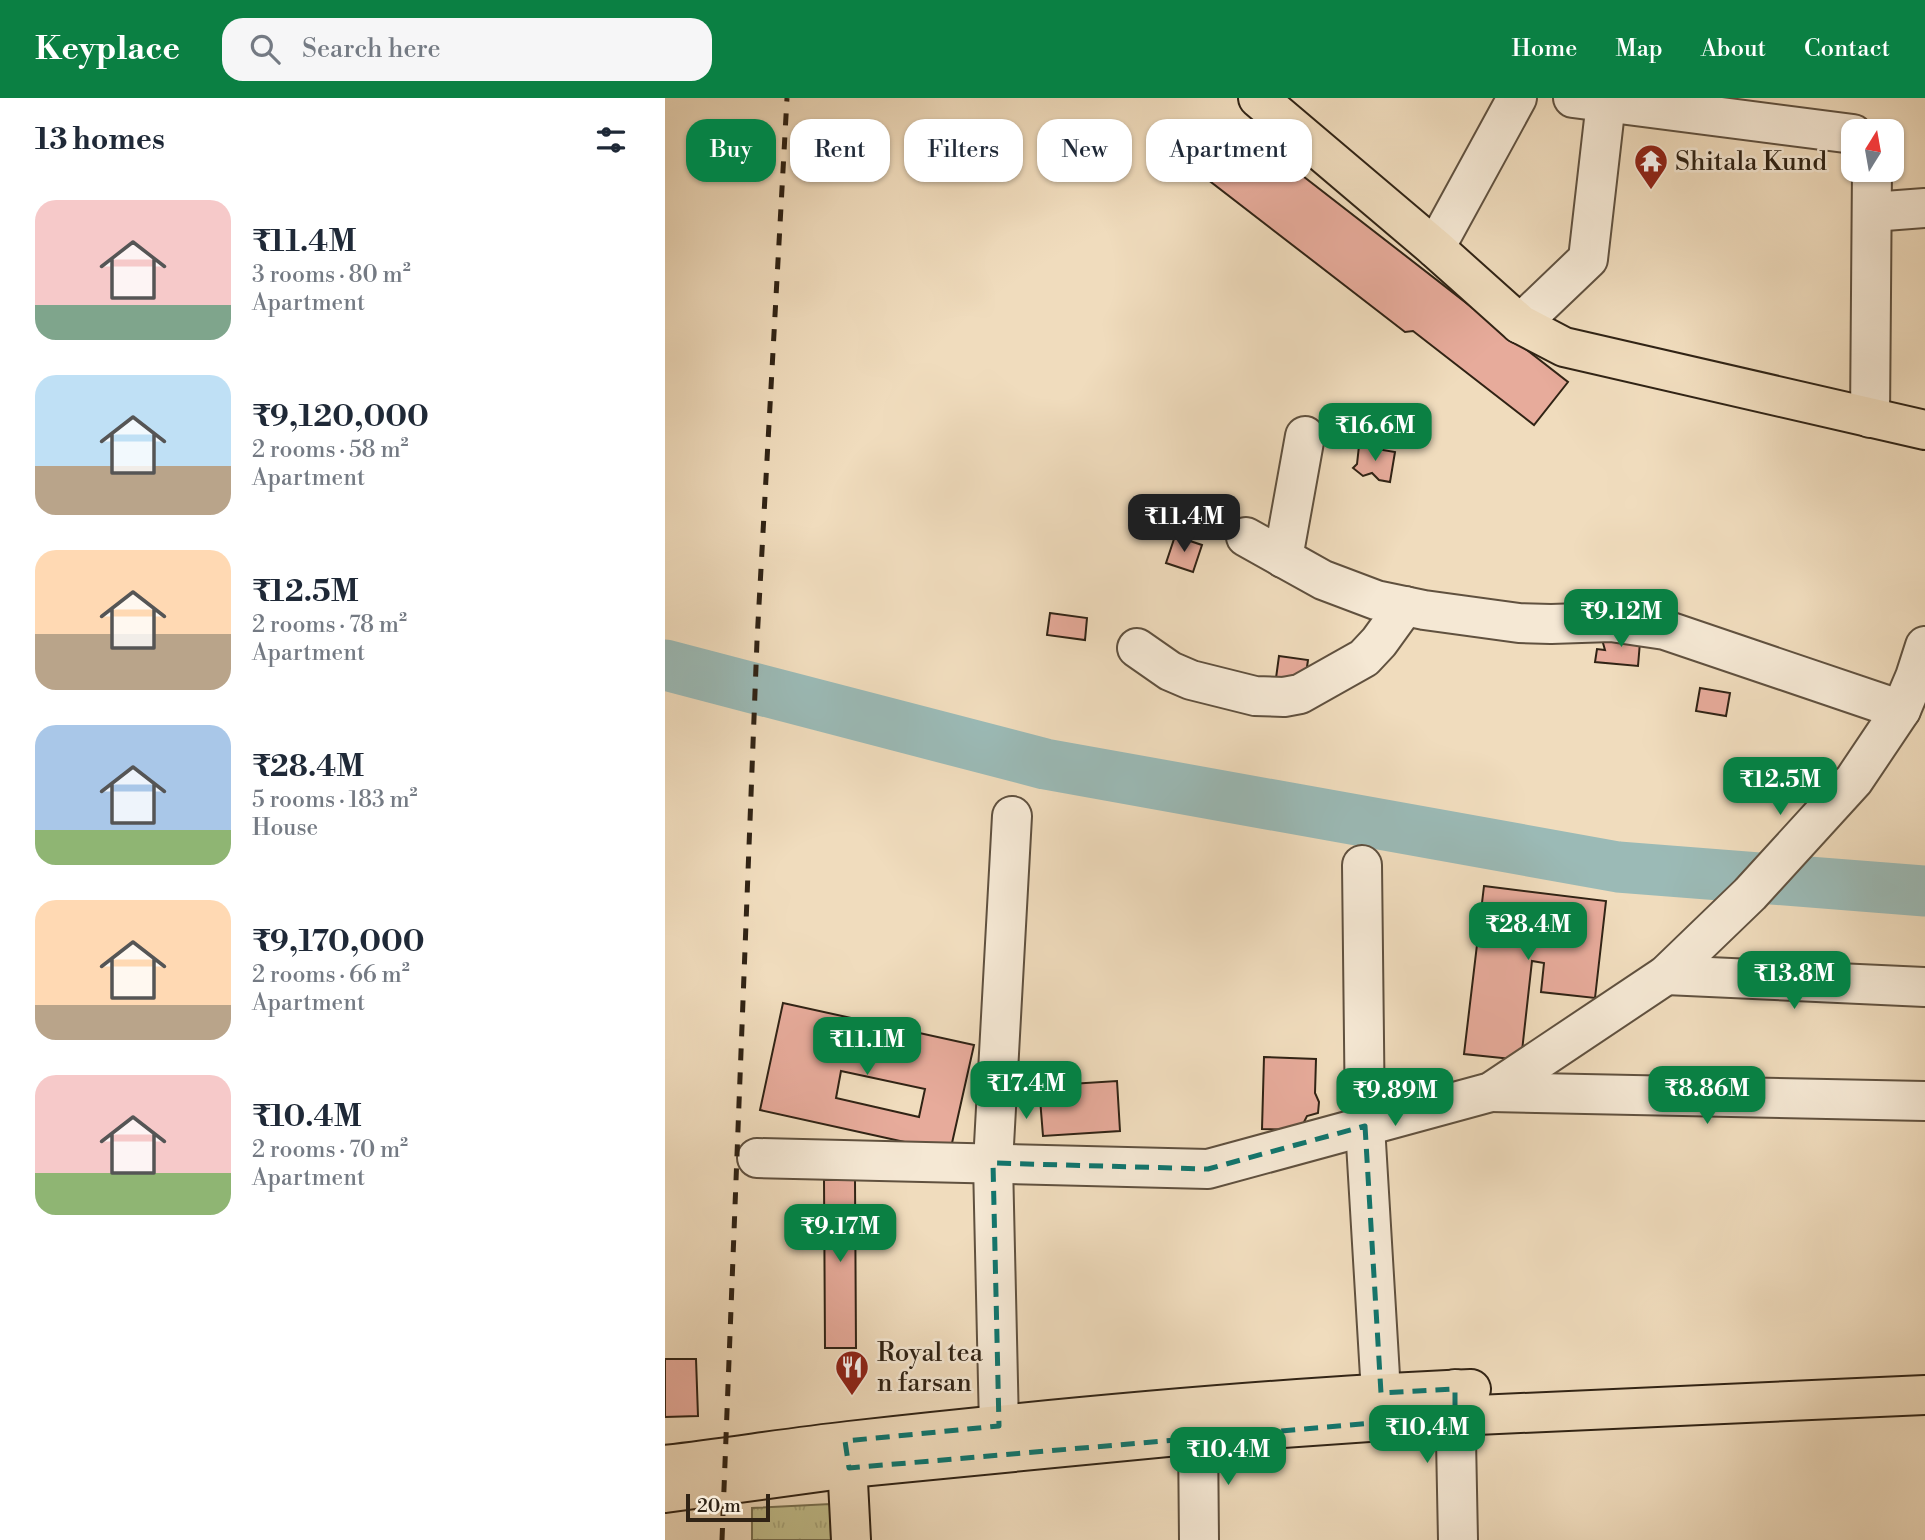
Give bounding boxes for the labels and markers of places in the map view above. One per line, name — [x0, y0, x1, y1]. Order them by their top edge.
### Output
temple icon: Shitala Kund — [1632, 142, 1670, 191]
place label: Shitala Kund — [1675, 146, 1827, 178]
pin: ₹16.6M — [1318, 404, 1432, 463]
pin: ₹11.4M — [1127, 494, 1241, 554]
pin: ₹9.12M — [1564, 589, 1678, 649]
pin: ₹12.5M — [1723, 758, 1837, 817]
pin: ₹28.4M — [1471, 902, 1585, 962]
pin: ₹13.8M — [1737, 951, 1851, 1011]
pin: ₹11.1M — [810, 1018, 924, 1077]
pin: ₹17.4M — [969, 1062, 1083, 1121]
pin: ₹8.86M — [1650, 1066, 1764, 1126]
pin: ₹9.89M — [1338, 1068, 1452, 1128]
pin: ₹9.17M — [783, 1204, 897, 1264]
place label: Royal tea n farsan — [877, 1337, 984, 1399]
restaurant icon: Royal tea n farsan — [833, 1348, 871, 1397]
pin: ₹10.4M — [1370, 1406, 1484, 1465]
pin: ₹10.4M — [1171, 1428, 1285, 1487]

